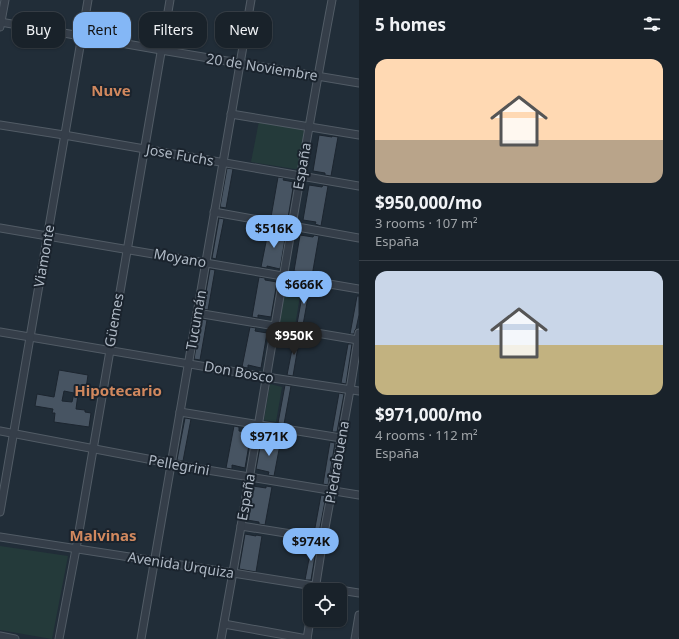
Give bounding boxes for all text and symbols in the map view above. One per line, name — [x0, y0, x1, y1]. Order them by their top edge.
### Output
chip: Buy — [12, 12, 65, 48]
chip: Rent — [73, 12, 131, 48]
chip: Filters — [139, 12, 207, 48]
chip: New — [215, 12, 272, 48]
text: 5 homes — [375, 13, 446, 36]
icon: filters — [641, 13, 663, 35]
street label: 20 de Noviembre — [205, 48, 319, 85]
district label: Nuve — [91, 80, 131, 100]
icon: home — [483, 85, 555, 157]
street label: Jose Fuchs — [143, 139, 216, 170]
street label: España — [288, 141, 315, 191]
text: $950,000/mo — [375, 191, 482, 214]
text: 3 rooms · 107 m² — [375, 214, 478, 232]
pin: $516K — [246, 215, 302, 249]
text: $516K — [255, 219, 293, 237]
street label: Viamonte — [29, 223, 58, 289]
text: España — [375, 232, 419, 250]
street label: Moyano — [152, 244, 208, 271]
pin: $666K — [276, 271, 332, 305]
text: $666K — [285, 275, 323, 293]
street label: Tucumán — [181, 288, 210, 351]
street label: Güemes — [99, 291, 128, 348]
icon: home — [483, 297, 555, 369]
pin: $950K — [266, 322, 322, 356]
text: $950K — [275, 326, 313, 344]
street label: Don Bosco — [203, 356, 275, 387]
district label: Hipotecario — [74, 380, 162, 400]
text: $971,000/mo — [375, 403, 482, 426]
street label: Piedrabuena — [320, 419, 353, 505]
pin: $971K — [241, 423, 297, 457]
text: 4 rooms · 112 m² — [375, 426, 478, 444]
text: $971K — [250, 427, 288, 445]
text: España — [375, 444, 419, 462]
street label: Pellegrini — [147, 450, 211, 479]
street label: España — [232, 472, 259, 522]
district label: Malvinas — [70, 525, 136, 545]
pin: $974K — [283, 528, 339, 562]
text: $974K — [292, 532, 330, 550]
street label: Avenida Urquiza — [127, 547, 236, 582]
map controls — [303, 583, 347, 627]
button: locate — [303, 583, 347, 627]

